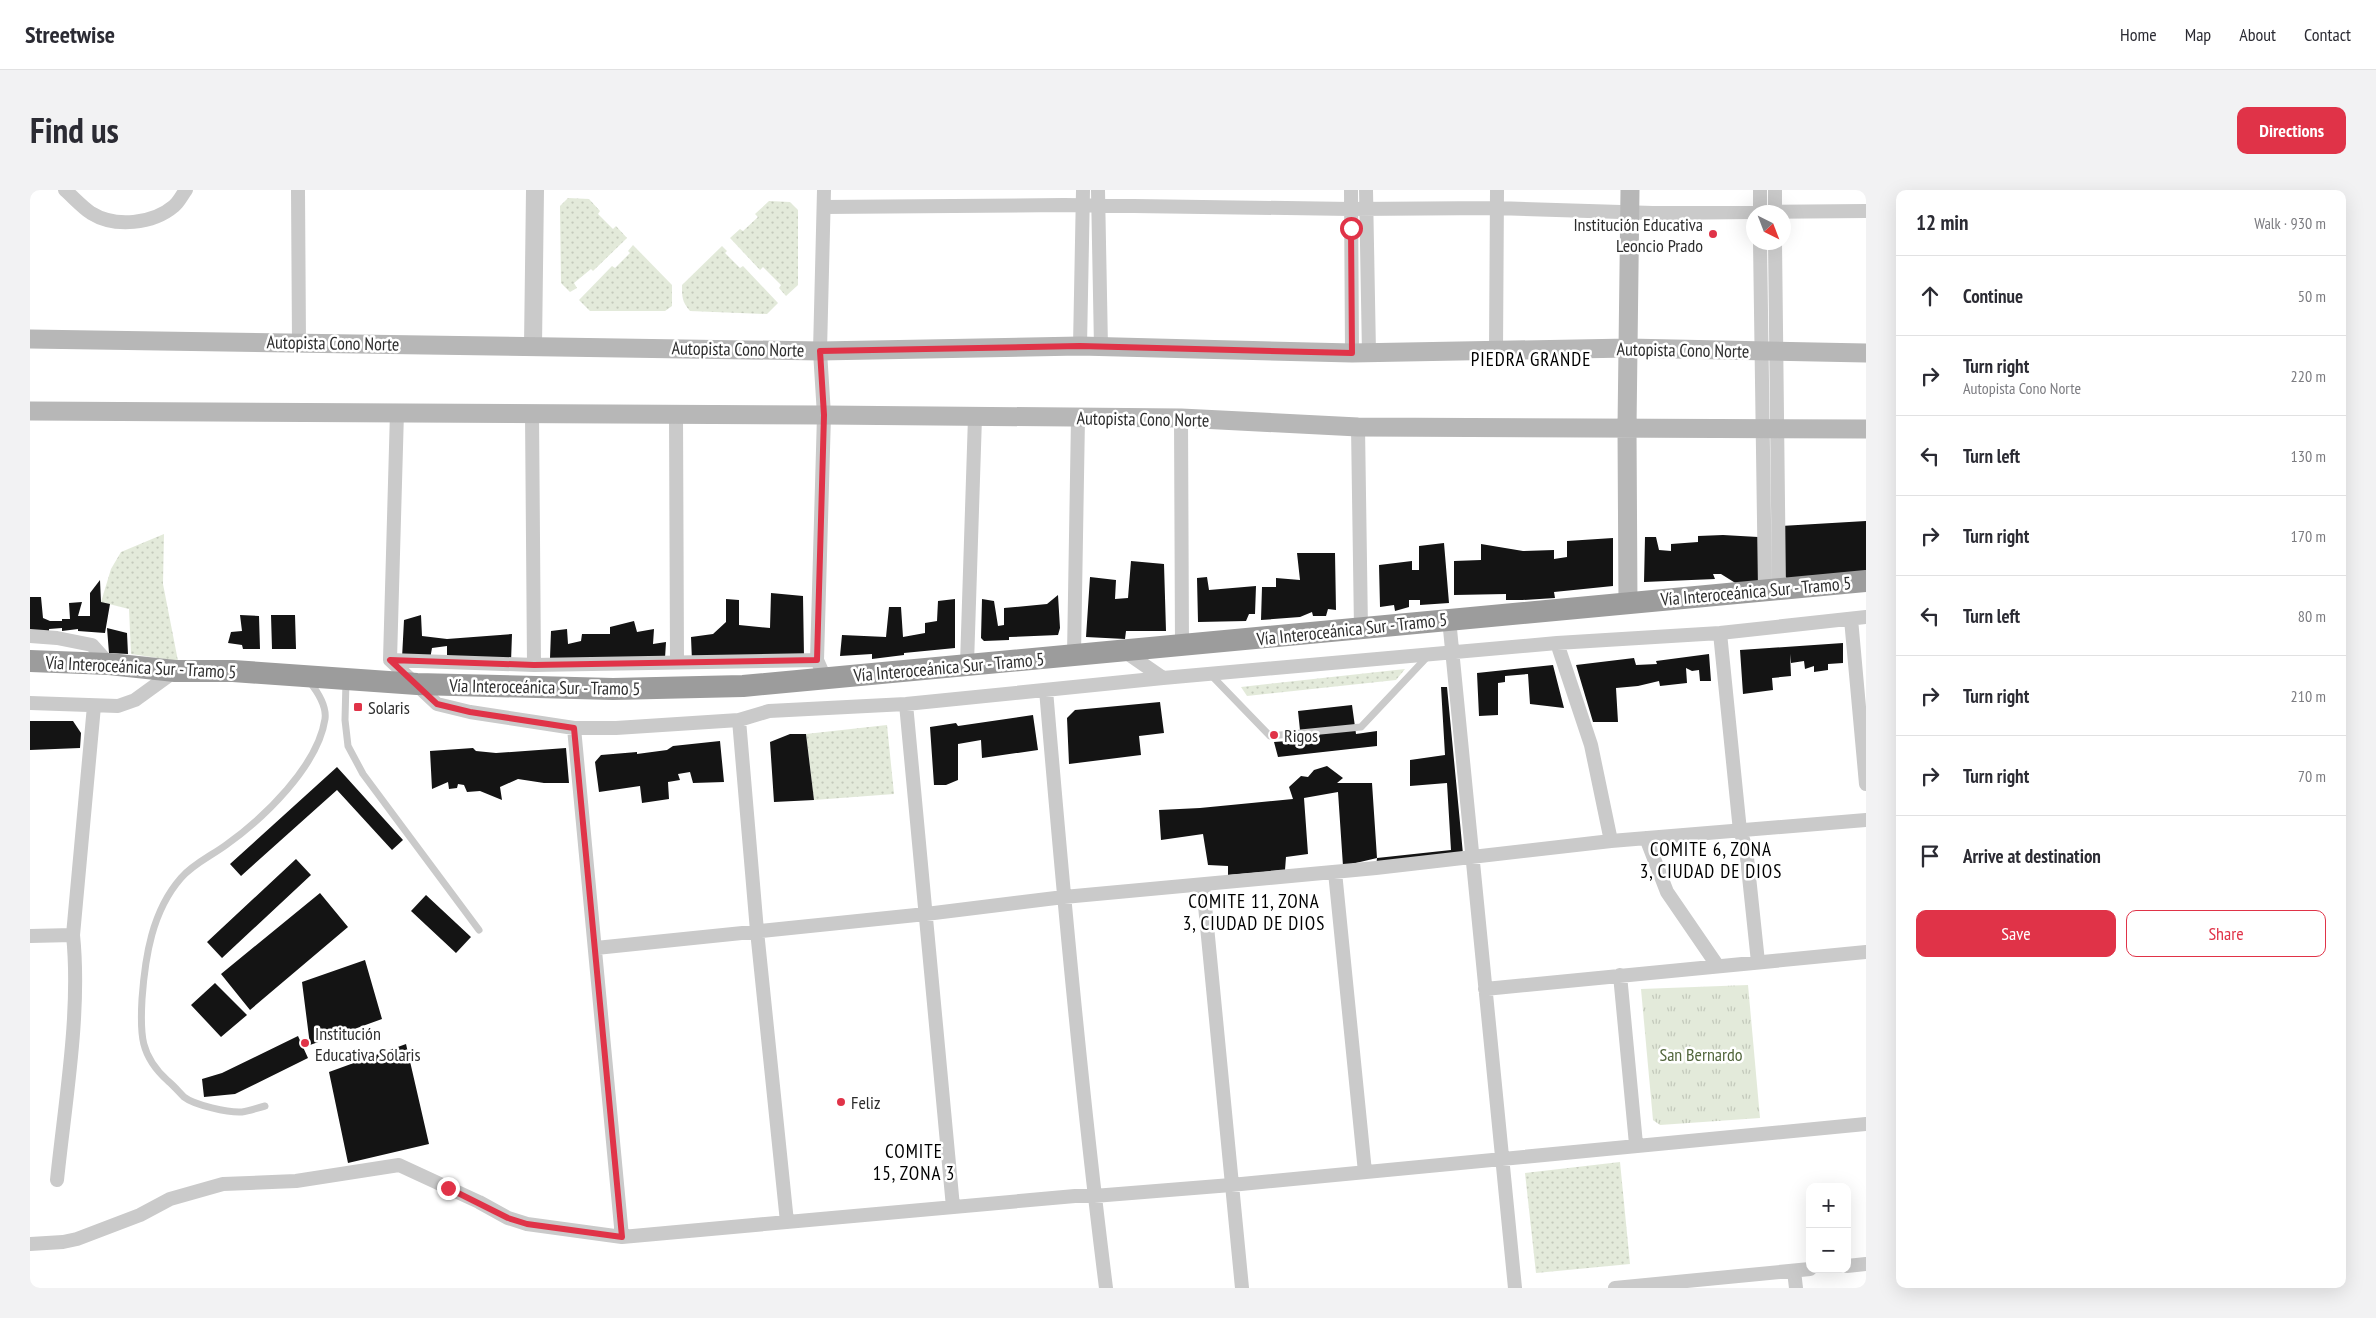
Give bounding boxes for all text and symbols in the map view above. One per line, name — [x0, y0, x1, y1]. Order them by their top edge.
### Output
text: Streetwise — [25, 19, 115, 50]
text: Home — [2120, 23, 2157, 46]
text: Map — [2185, 23, 2211, 46]
text: About — [2239, 23, 2276, 46]
text: Contact — [2304, 23, 2351, 46]
text: Find us — [30, 107, 119, 153]
button: Directions — [2237, 107, 2346, 154]
north arrow — [1746, 205, 1791, 250]
text: 12 min — [1916, 209, 1968, 236]
place label: Institución Educativa Leoncio Prado — [1573, 213, 1703, 257]
text: Walk · 930 m — [2254, 213, 2326, 233]
route start — [1340, 217, 1363, 240]
marker: Institución Educativa Leoncio Prado — [1707, 228, 1719, 240]
icon: ahead — [1916, 282, 1944, 310]
text: Continue — [1963, 284, 2023, 308]
text: 50 m — [2298, 286, 2326, 306]
street label: Autopista Cono Norte — [266, 330, 400, 356]
street label: Autopista Cono Norte — [671, 336, 805, 362]
street label: Autopista Cono Norte — [1616, 337, 1750, 363]
district label: PIEDRA GRANDE — [1471, 347, 1591, 371]
text: Turn right — [1963, 354, 2029, 378]
icon: right — [1916, 362, 1944, 390]
text: 220 m — [2291, 366, 2326, 386]
text: Autopista Cono Norte — [1963, 378, 2081, 398]
street label: Autopista Cono Norte — [1076, 406, 1210, 432]
icon: left — [1916, 442, 1944, 470]
text: Turn left — [1963, 444, 2020, 468]
text: 130 m — [2291, 446, 2326, 466]
icon: right — [1916, 522, 1944, 550]
text: Turn right — [1963, 524, 2029, 548]
text: 170 m — [2291, 526, 2326, 546]
street label: Vía Interoceánica Sur - Tramo 5 — [1659, 571, 1852, 611]
icon: left — [1916, 602, 1944, 630]
text: Turn left — [1963, 604, 2020, 628]
text: 80 m — [2298, 606, 2326, 626]
street label: Vía Interoceánica Sur - Tramo 5 — [1255, 608, 1448, 651]
street label: Vía Interoceánica Sur - Tramo 5 — [852, 647, 1045, 687]
street label: Vía Interoceánica Sur - Tramo 5 — [44, 650, 237, 683]
street label: Vía Interoceánica Sur - Tramo 5 — [448, 674, 641, 700]
icon: right — [1916, 682, 1944, 710]
text: Turn right — [1963, 684, 2029, 708]
text: 210 m — [2291, 686, 2326, 706]
place label: Solaris — [368, 696, 410, 719]
marker: Solaris — [352, 701, 364, 713]
place label: Rigos — [1284, 724, 1318, 747]
marker: Rigos — [1268, 729, 1280, 741]
icon: right — [1916, 762, 1944, 790]
text: Turn right — [1963, 764, 2029, 788]
text: 70 m — [2298, 766, 2326, 786]
district label: COMITE 6, ZONA 3, CIUDAD DE DIOS — [1640, 837, 1782, 883]
icon: arrive — [1916, 842, 1944, 870]
text: Arrive at destination — [1963, 844, 2101, 868]
district label: COMITE 11, ZONA 3, CIUDAD DE DIOS — [1183, 889, 1325, 935]
button: Save — [1916, 910, 2116, 957]
button: Share — [2126, 910, 2326, 957]
place label: Institución Educativa Solaris — [315, 1022, 421, 1066]
marker: Institución Educativa Solaris — [299, 1037, 311, 1049]
park label: San Bernardo — [1659, 1043, 1743, 1066]
place label: Feliz — [851, 1091, 880, 1114]
marker: Feliz — [835, 1096, 847, 1108]
district label: COMITE 15, ZONA 3 — [873, 1139, 955, 1185]
route end — [437, 1177, 460, 1200]
map controls — [1806, 1183, 1851, 1273]
button: + — [1806, 1183, 1851, 1228]
button: − — [1806, 1228, 1851, 1273]

